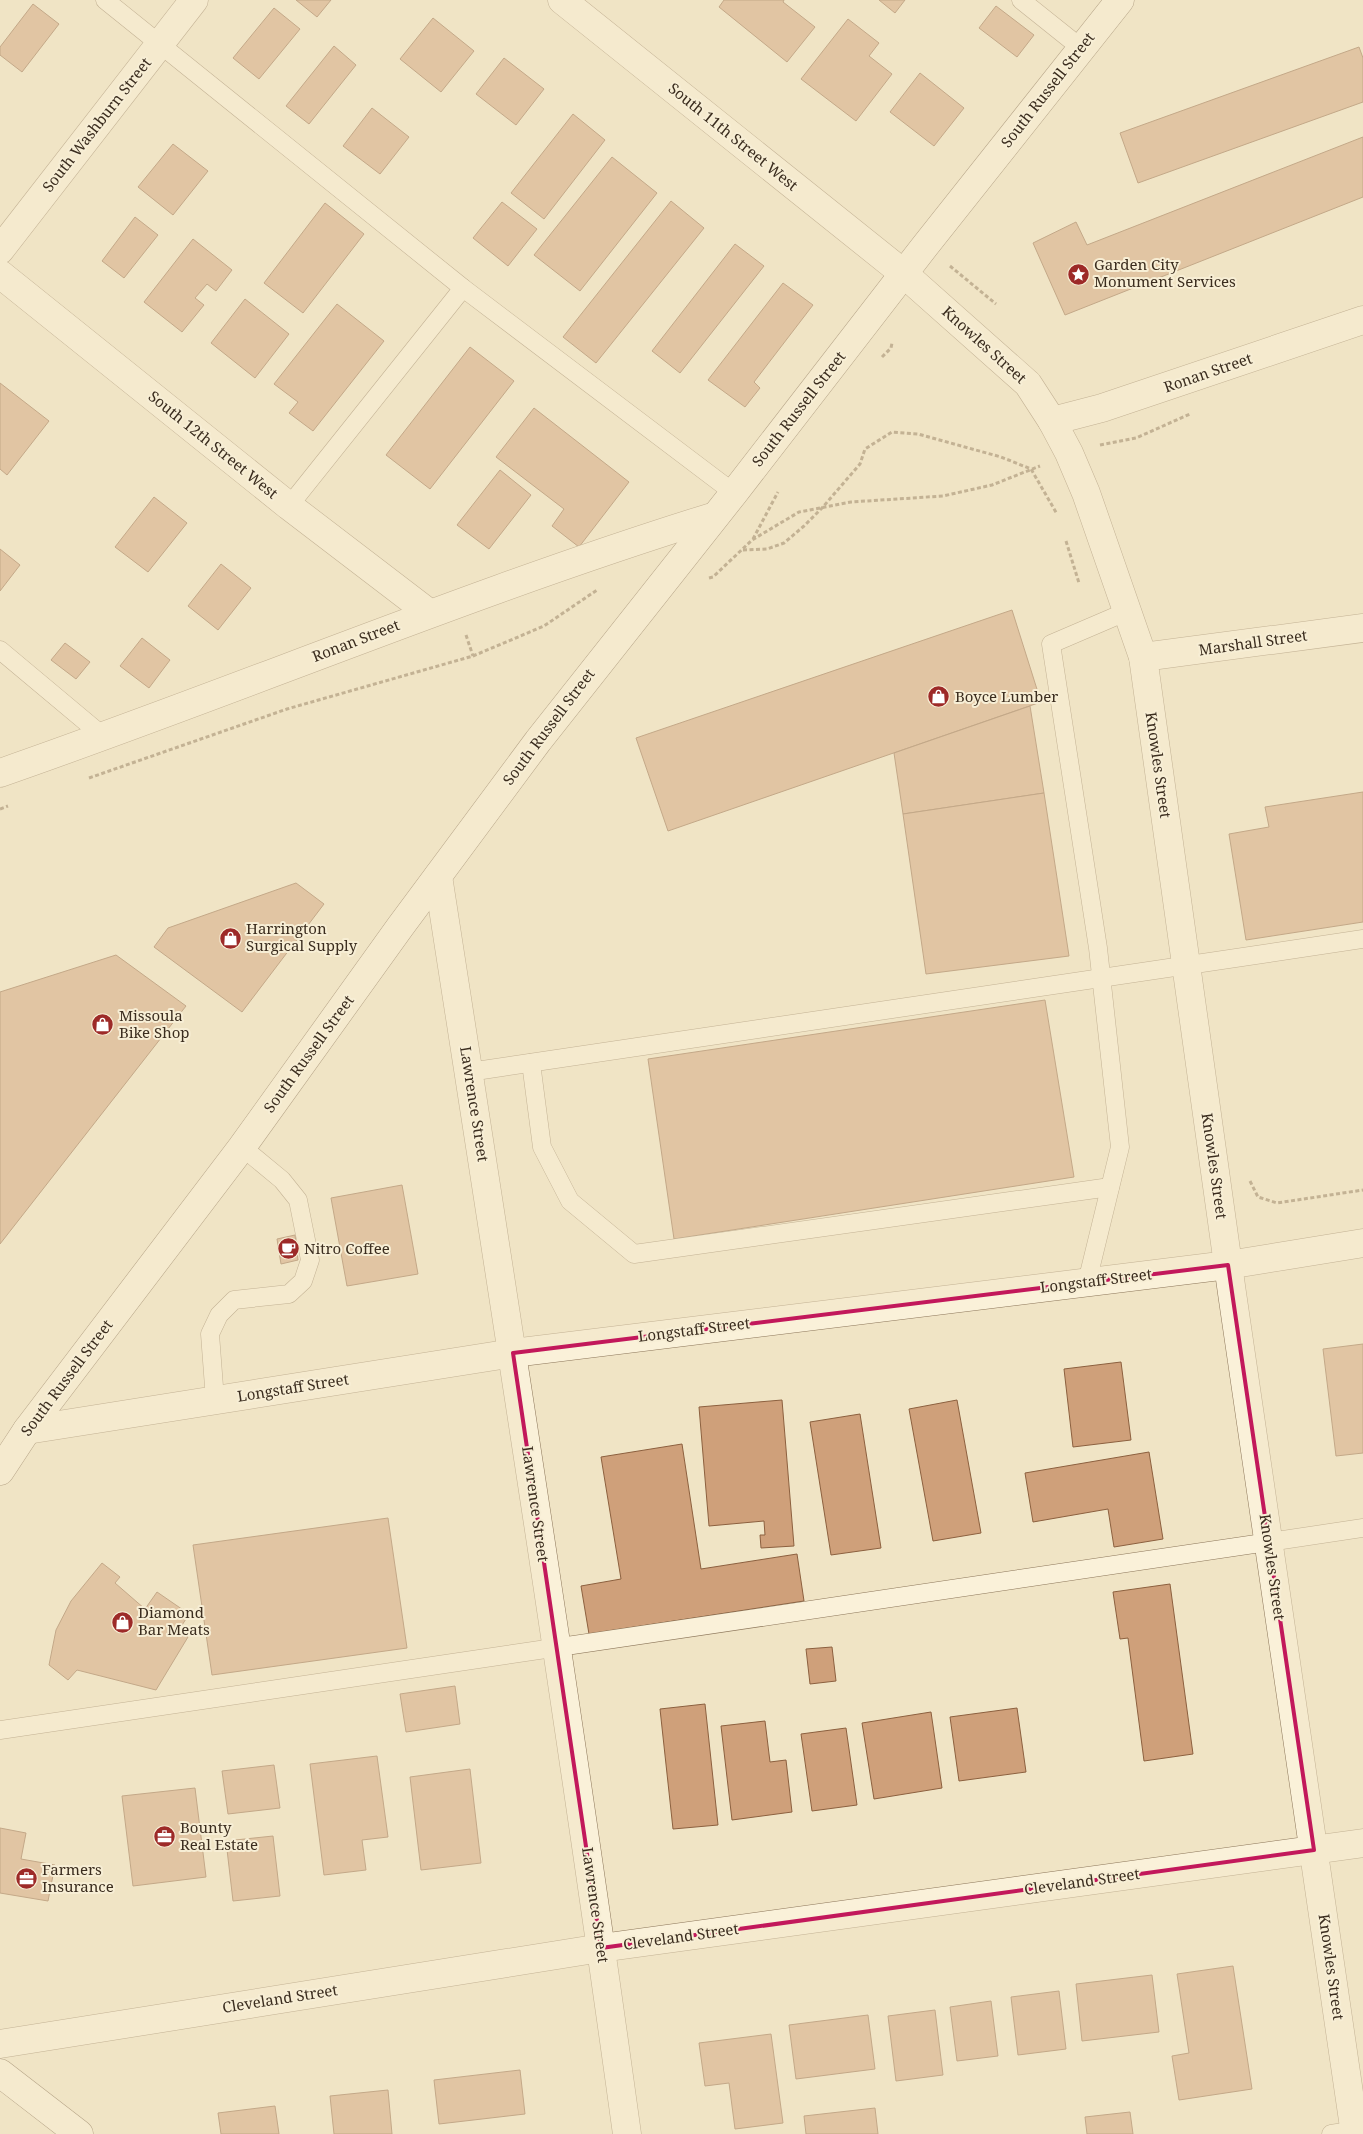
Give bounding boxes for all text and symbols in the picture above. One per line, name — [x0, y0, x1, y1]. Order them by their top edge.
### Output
street label: South Russell Street — [996, 28, 1099, 151]
street label: South Washburn Street — [37, 53, 155, 196]
street label: South 11th Street West — [665, 78, 803, 195]
place label: Garden City Monument Services — [1094, 254, 1236, 291]
place icon: Garden City Monument Services — [1066, 262, 1090, 286]
street label: Knowles Street — [938, 301, 1031, 387]
street label: South Russell Street — [747, 347, 850, 470]
street label: Ronan Street — [1161, 348, 1254, 396]
street label: South 12th Street West — [145, 386, 283, 503]
street label: Ronan Street — [309, 614, 402, 666]
street label: Marshall Street — [1197, 624, 1308, 660]
street label: South Russell Street — [498, 664, 599, 789]
shop icon: Boyce Lumber — [927, 685, 951, 709]
place label: Boyce Lumber — [955, 686, 1058, 706]
street label: Knowles Street — [1142, 711, 1176, 819]
place label: Harrington Surgical Supply — [246, 918, 358, 955]
shop icon: Harrington Surgical Supply — [218, 926, 242, 950]
street label: South Russell Street — [259, 990, 358, 1116]
place label: Missoula Bike Shop — [119, 1005, 190, 1042]
shop icon: Missoula Bike Shop — [91, 1013, 115, 1037]
street label: Lawrence Street — [456, 1045, 494, 1163]
street label: Knowles Street — [1198, 1112, 1232, 1220]
cafe icon: Nitro Coffee — [276, 1237, 300, 1261]
place label: Nitro Coffee — [304, 1238, 390, 1258]
street label: Longstaff Street — [1039, 1263, 1153, 1297]
street label: Longstaff Street — [637, 1312, 751, 1346]
street label: South Russell Street — [16, 1315, 117, 1440]
street label: Longstaff Street — [236, 1368, 350, 1406]
street label: Lawrence Street — [518, 1445, 554, 1563]
street label: Knowles Street — [1256, 1513, 1290, 1621]
place label: Diamond Bar Meats — [138, 1602, 210, 1639]
shop icon: Diamond Bar Meats — [110, 1610, 134, 1634]
place label: Bounty Real Estate — [180, 1817, 258, 1854]
office icon: Bounty Real Estate — [152, 1825, 176, 1849]
street label: Lawrence Street — [578, 1846, 614, 1964]
place label: Farmers Insurance — [42, 1859, 114, 1896]
street label: Cleveland Street — [1023, 1863, 1141, 1899]
office icon: Farmers Insurance — [14, 1867, 38, 1891]
street label: Knowles Street — [1315, 1913, 1349, 2021]
street label: Cleveland Street — [622, 1918, 740, 1954]
street label: Cleveland Street — [221, 1979, 339, 2017]

